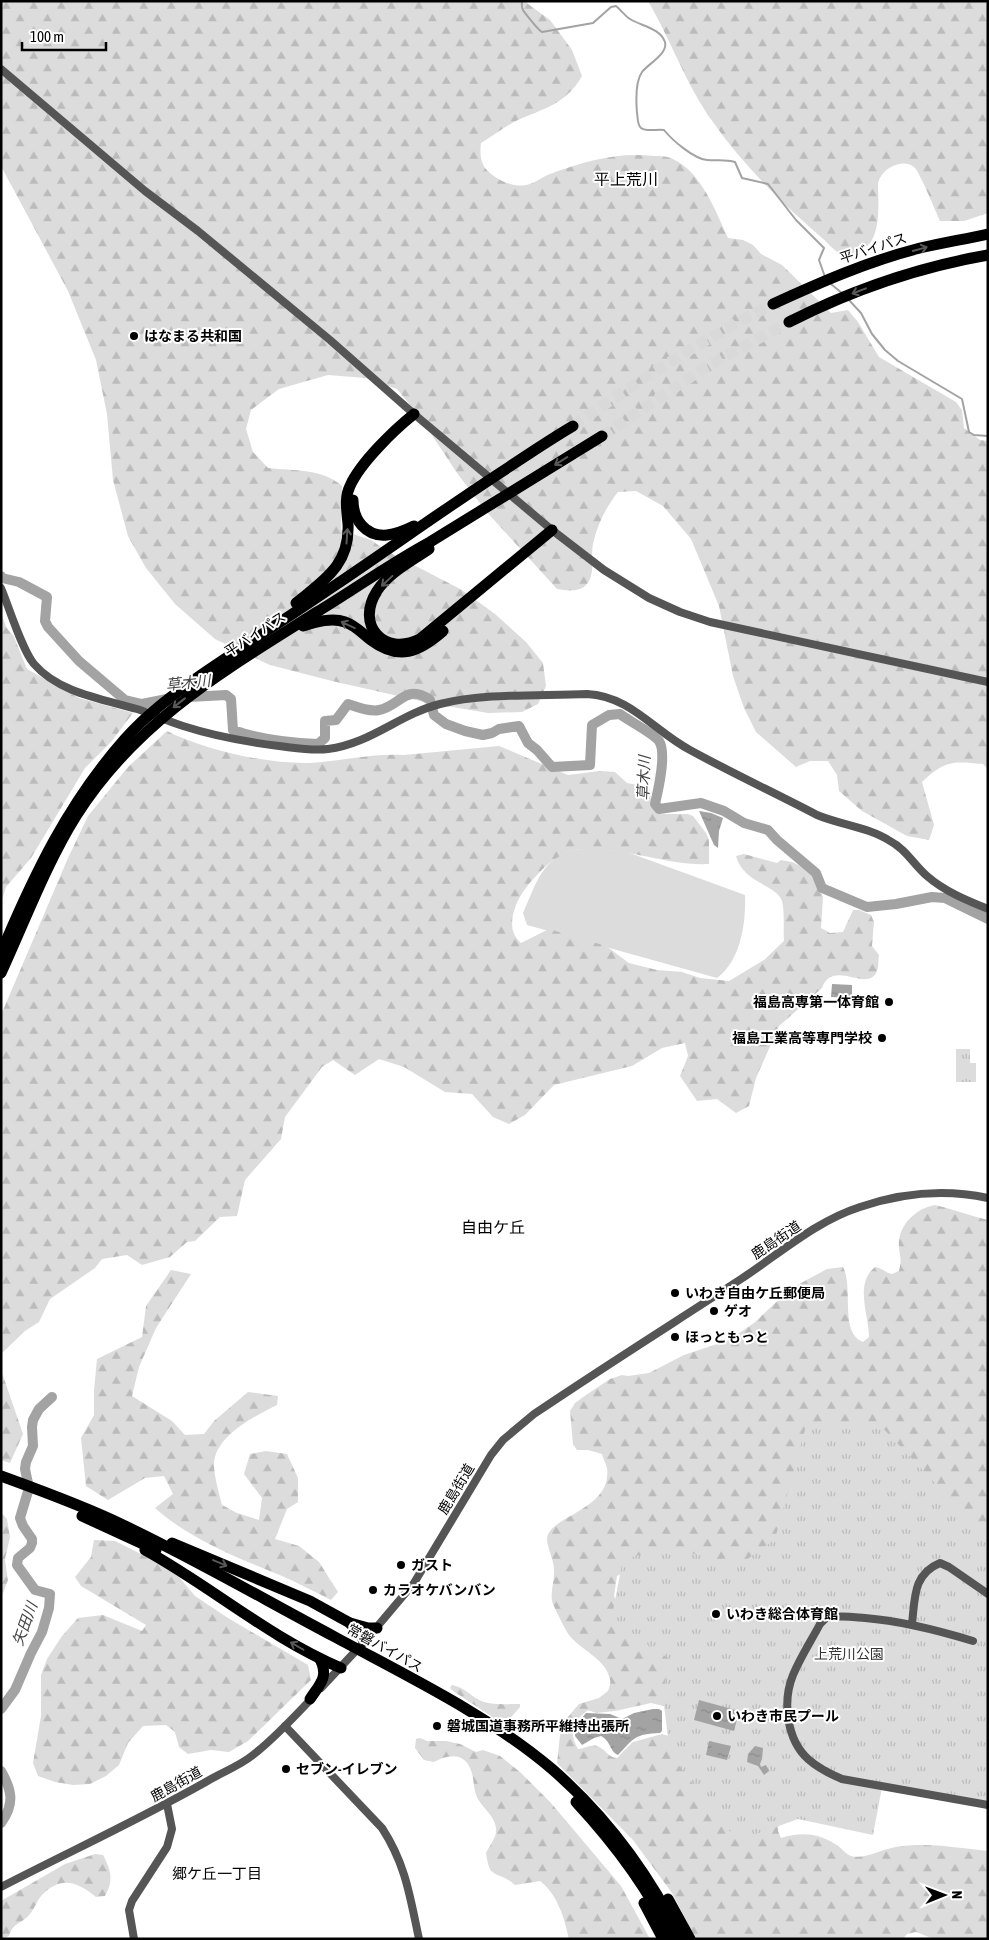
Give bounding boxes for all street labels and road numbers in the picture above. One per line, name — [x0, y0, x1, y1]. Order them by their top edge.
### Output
street label: 平バイパス — [837, 230, 909, 266]
street label: 平バイパス — [221, 608, 289, 660]
street label: 鹿島街道 — [748, 1218, 804, 1262]
street label: 鹿島街道 — [435, 1461, 477, 1517]
street label: 常磐バイパス — [345, 1621, 425, 1675]
street label: 鹿島街道 — [148, 1763, 204, 1805]

